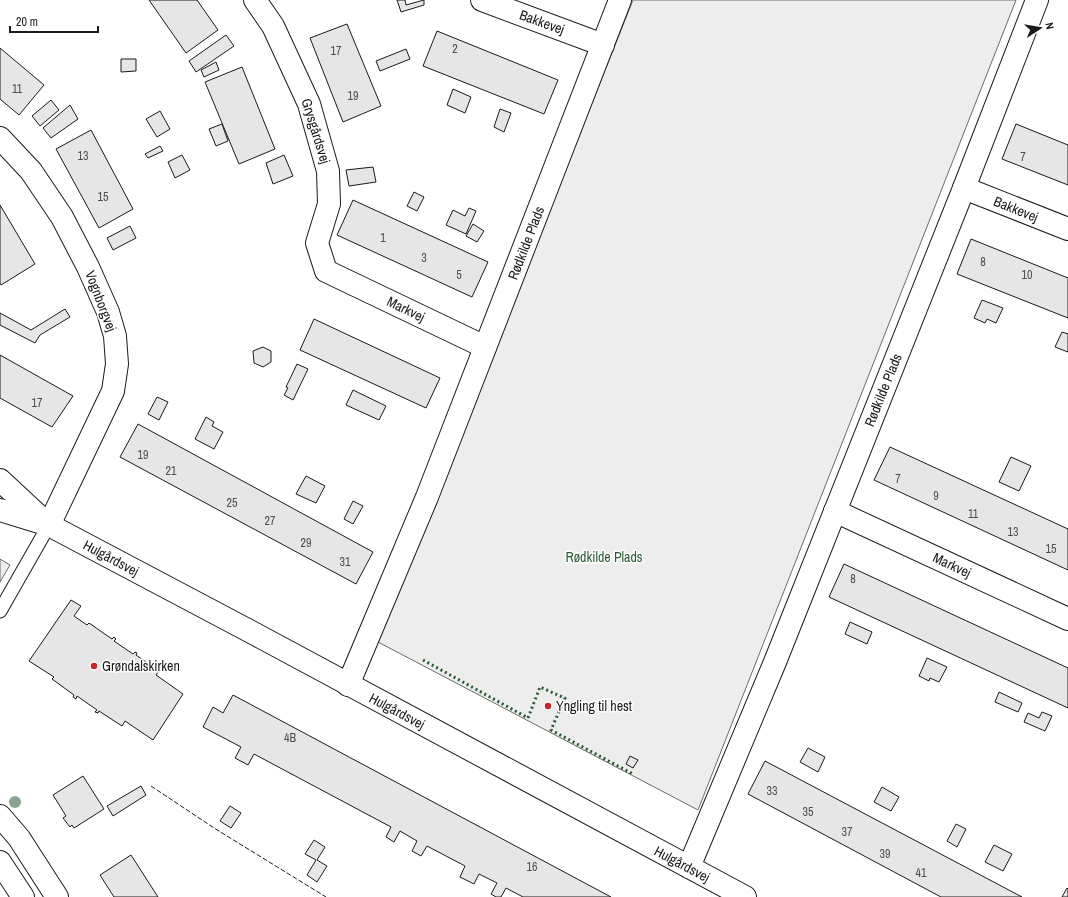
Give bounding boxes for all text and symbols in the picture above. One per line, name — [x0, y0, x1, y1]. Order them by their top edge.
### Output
street label: Bakkevej — [517, 6, 567, 38]
scale bar — [10, 8, 98, 34]
north arrow — [1020, 8, 1060, 48]
text: 20 m — [16, 14, 38, 30]
text: N — [1042, 21, 1057, 31]
house number: 2 — [452, 41, 458, 57]
house number: 17 — [331, 43, 342, 59]
house number: 11 — [12, 81, 23, 97]
house number: 19 — [348, 88, 358, 104]
street label: Grysgårdsvej — [298, 96, 334, 166]
house number: 13 — [78, 148, 88, 164]
house number: 7 — [1020, 149, 1026, 165]
house number: 15 — [98, 189, 109, 205]
street label: Bakkevej — [991, 192, 1041, 226]
street label: Rødkilde Plads — [504, 203, 548, 282]
house number: 1 — [380, 230, 386, 246]
house number: 3 — [421, 250, 427, 266]
house number: 8 — [980, 254, 986, 270]
house number: 5 — [456, 267, 462, 283]
house number: 10 — [1022, 267, 1032, 283]
street label: Vognborgvej — [81, 268, 121, 334]
street label: Markvej — [384, 292, 428, 326]
street label: Rødkilde Plads — [860, 351, 906, 429]
house number: 17 — [32, 395, 43, 411]
house number: 19 — [138, 447, 148, 463]
house number: 21 — [166, 463, 177, 479]
house number: 7 — [895, 471, 901, 487]
house number: 9 — [933, 488, 939, 504]
house number: 25 — [227, 495, 238, 511]
house number: 11 — [968, 506, 979, 522]
house number: 27 — [265, 513, 276, 529]
house number: 13 — [1008, 524, 1018, 540]
house number: 29 — [301, 535, 311, 551]
street label: Hulgårdsvej — [80, 536, 142, 580]
house number: 15 — [1046, 541, 1057, 557]
park label: Rødkilde Plads — [565, 548, 643, 566]
street label: Markvej — [930, 548, 974, 582]
house number: 31 — [340, 554, 351, 570]
house number: 8 — [850, 571, 856, 587]
place label: Grøndalskirken — [102, 657, 180, 675]
marker: Grøndalskirken — [89, 661, 99, 671]
street label: Hulgårdsvej — [366, 689, 428, 733]
place label: Yngling til hest — [556, 697, 632, 715]
marker: Yngling til hest — [543, 701, 553, 711]
house number: 4B — [284, 730, 296, 746]
house number: 33 — [767, 783, 777, 799]
house number: 35 — [803, 804, 814, 820]
house number: 37 — [842, 824, 853, 840]
street label: Hulgårdsvej — [651, 842, 713, 886]
house number: 39 — [880, 846, 890, 862]
house number: 16 — [527, 859, 537, 875]
house number: 41 — [916, 865, 927, 881]

